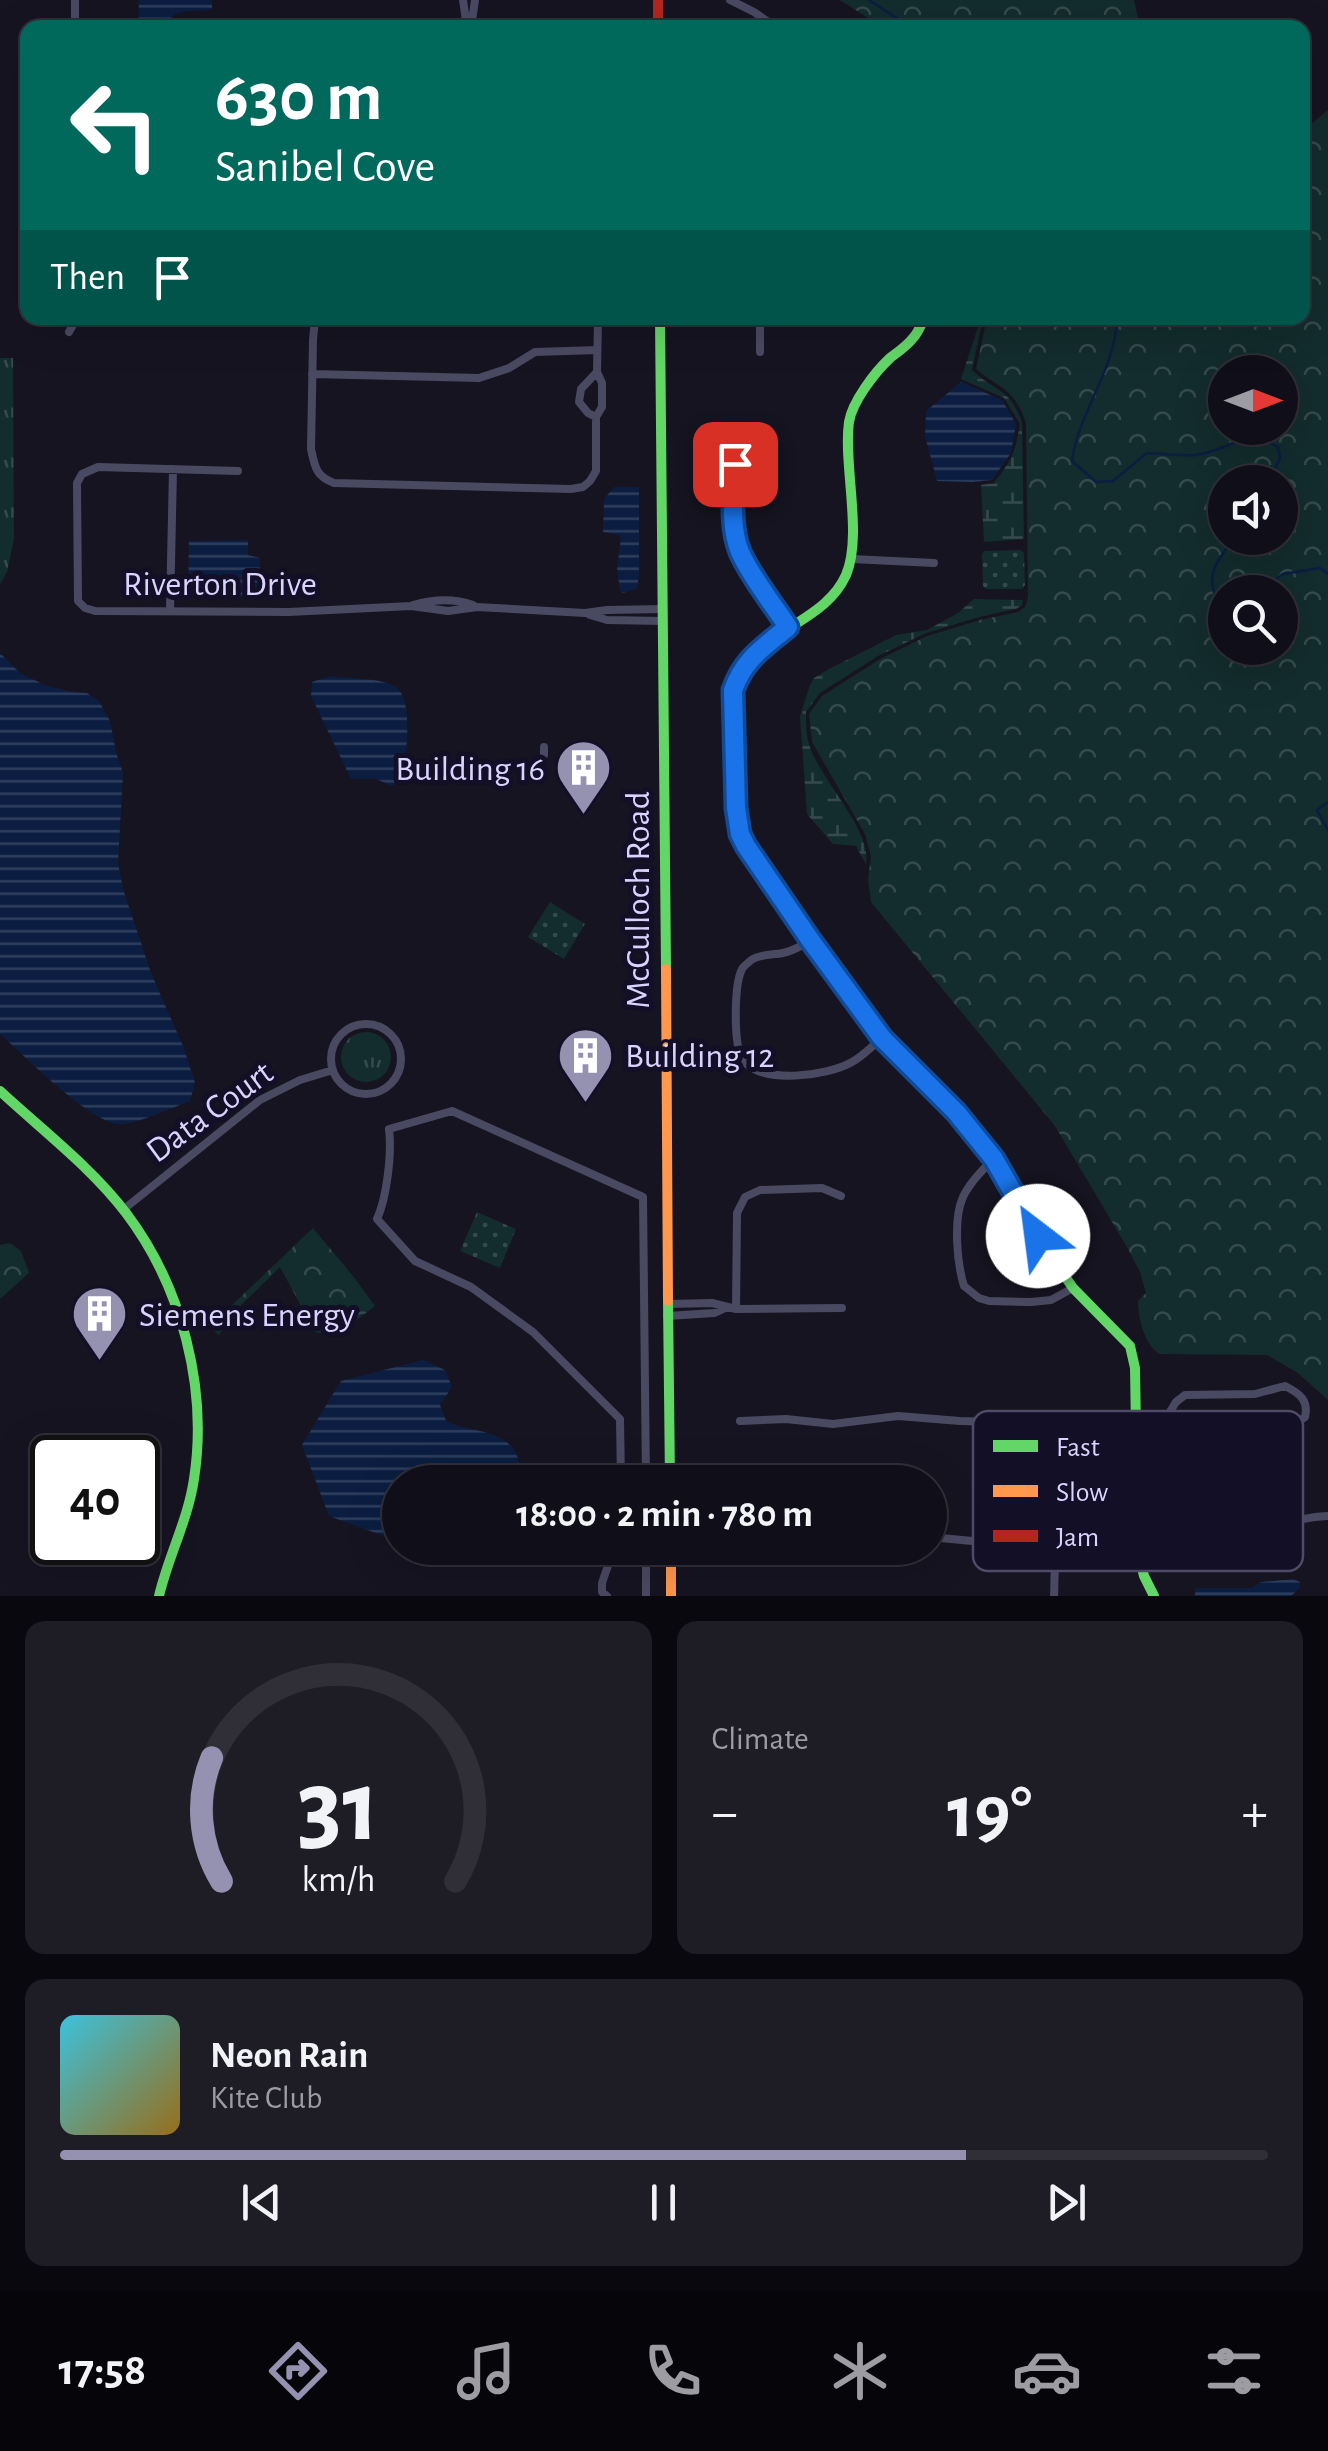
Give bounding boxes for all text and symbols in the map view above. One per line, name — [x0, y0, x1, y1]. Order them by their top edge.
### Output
icon: left — [50, 60, 180, 190]
text: 630 m — [215, 63, 383, 133]
text: Sanibel Cove — [215, 145, 435, 190]
icon: arrive — [145, 250, 200, 305]
text: Then — [50, 259, 125, 297]
north arrow — [1208, 355, 1298, 445]
map controls — [1208, 355, 1298, 665]
pin — [693, 422, 778, 507]
icon: arrive — [708, 437, 763, 492]
button: sound — [1208, 465, 1298, 555]
street label: Riverton Drive — [123, 567, 317, 602]
button: search — [1208, 575, 1298, 665]
building icon: Building 16 — [554, 738, 614, 817]
place label: Building 16 — [395, 752, 545, 787]
street label: McCulloch Road — [621, 791, 656, 1009]
building icon: Building 12 — [556, 1025, 616, 1104]
place label: Building 12 — [625, 1039, 774, 1074]
street label: Data Court — [140, 1055, 279, 1169]
position arrow — [986, 1184, 1090, 1288]
building icon: Siemens Energy — [70, 1284, 130, 1363]
place label: Siemens Energy — [139, 1298, 355, 1333]
legend — [973, 1411, 1303, 1571]
text: Fast — [1056, 1434, 1100, 1462]
speed limit sign: 40 — [30, 1435, 160, 1565]
text: Slow — [1056, 1479, 1108, 1507]
text: 18:00 · 2 min · 780 m — [516, 1496, 813, 1534]
text: Jam — [1056, 1524, 1099, 1552]
text: Climate — [712, 1723, 809, 1755]
text: 31 — [297, 1756, 379, 1860]
text: 19° — [947, 1776, 1032, 1851]
text: − — [712, 1786, 738, 1841]
text: + — [1242, 1786, 1268, 1841]
text: km/h — [301, 1862, 375, 1898]
text: Neon Rain — [210, 2037, 368, 2075]
text: Kite Club — [210, 2082, 322, 2114]
icon: previous — [234, 2175, 289, 2230]
icon: pause — [636, 2175, 691, 2230]
icon: next — [1039, 2175, 1094, 2230]
icon: directions — [263, 2336, 333, 2406]
icon: music — [451, 2336, 521, 2406]
icon: phone — [638, 2336, 708, 2406]
icon: climate — [825, 2336, 895, 2406]
icon: car — [1012, 2336, 1082, 2406]
icon: filters — [1199, 2336, 1269, 2406]
text: 17:58 — [59, 2348, 146, 2393]

